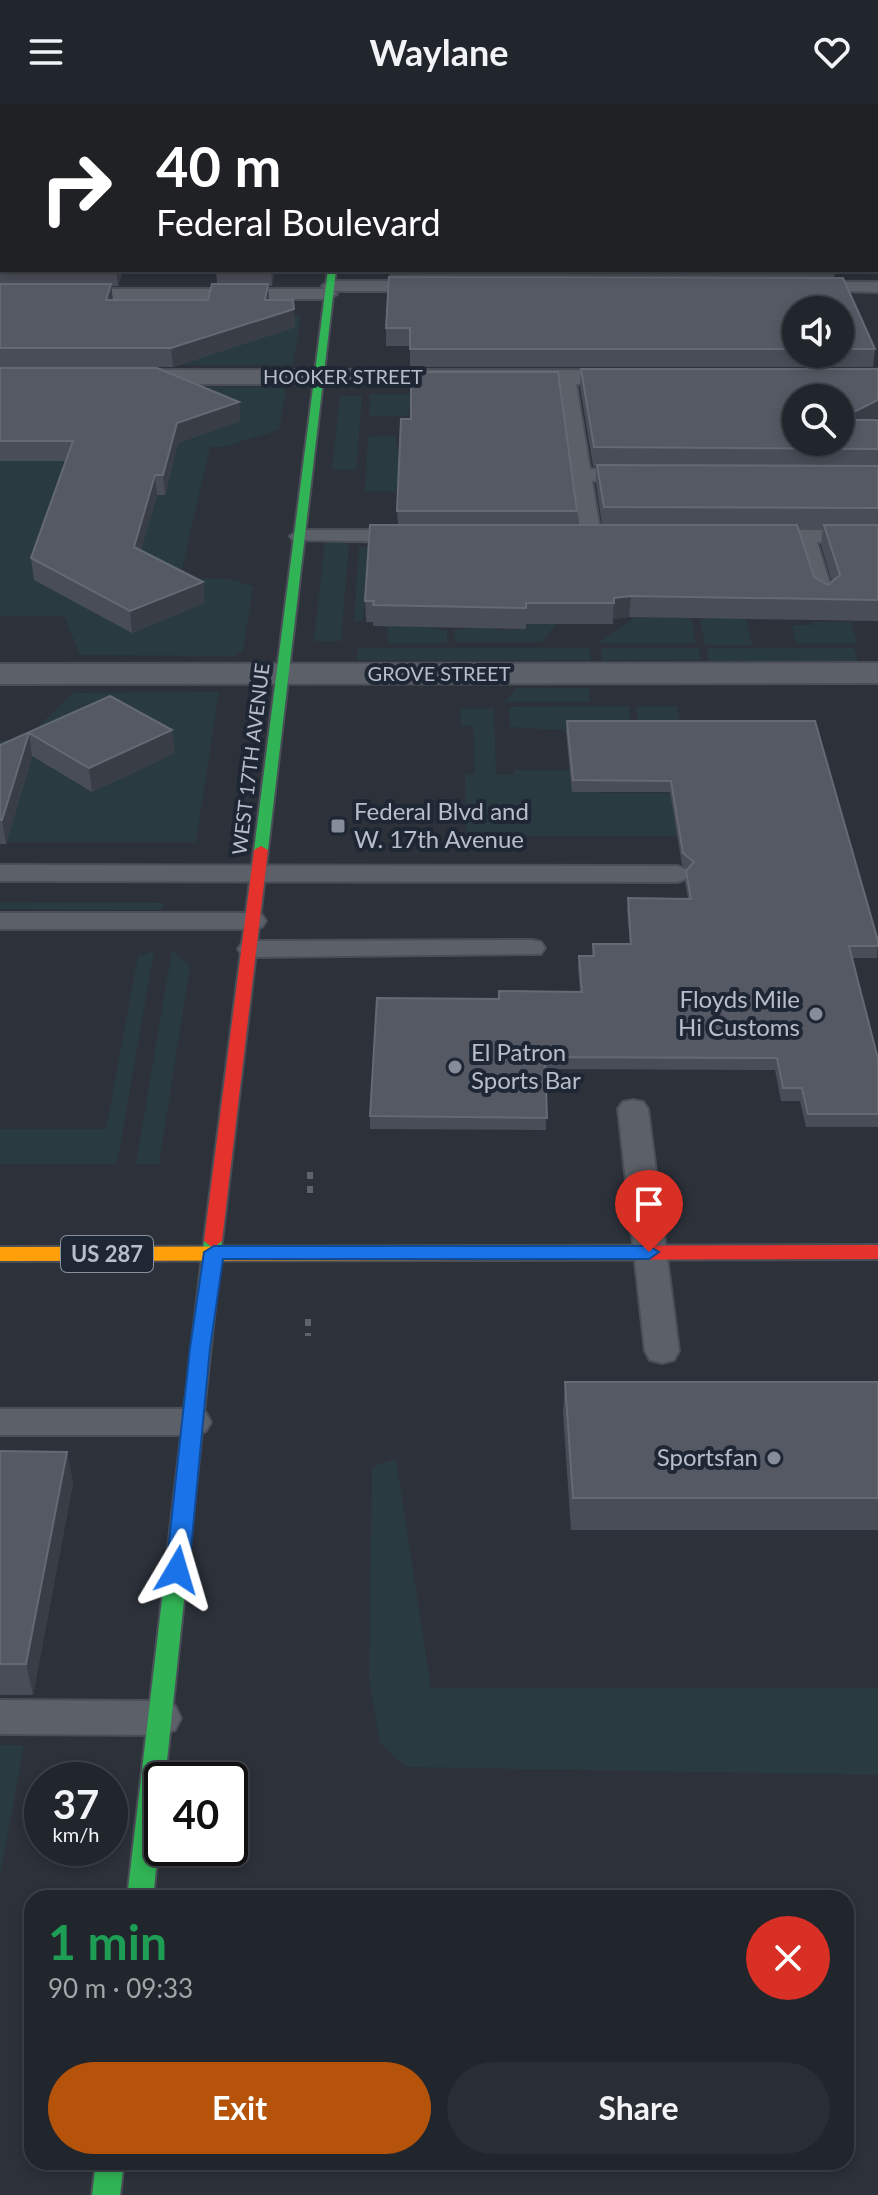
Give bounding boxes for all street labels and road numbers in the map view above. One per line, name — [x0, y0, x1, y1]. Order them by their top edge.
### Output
street label: HOOKER STREET — [263, 364, 423, 388]
street label: GROVE STREET — [368, 661, 511, 685]
street label: WEST 17TH AVENUE — [226, 662, 274, 856]
road number: US 287 — [61, 1236, 153, 1272]

